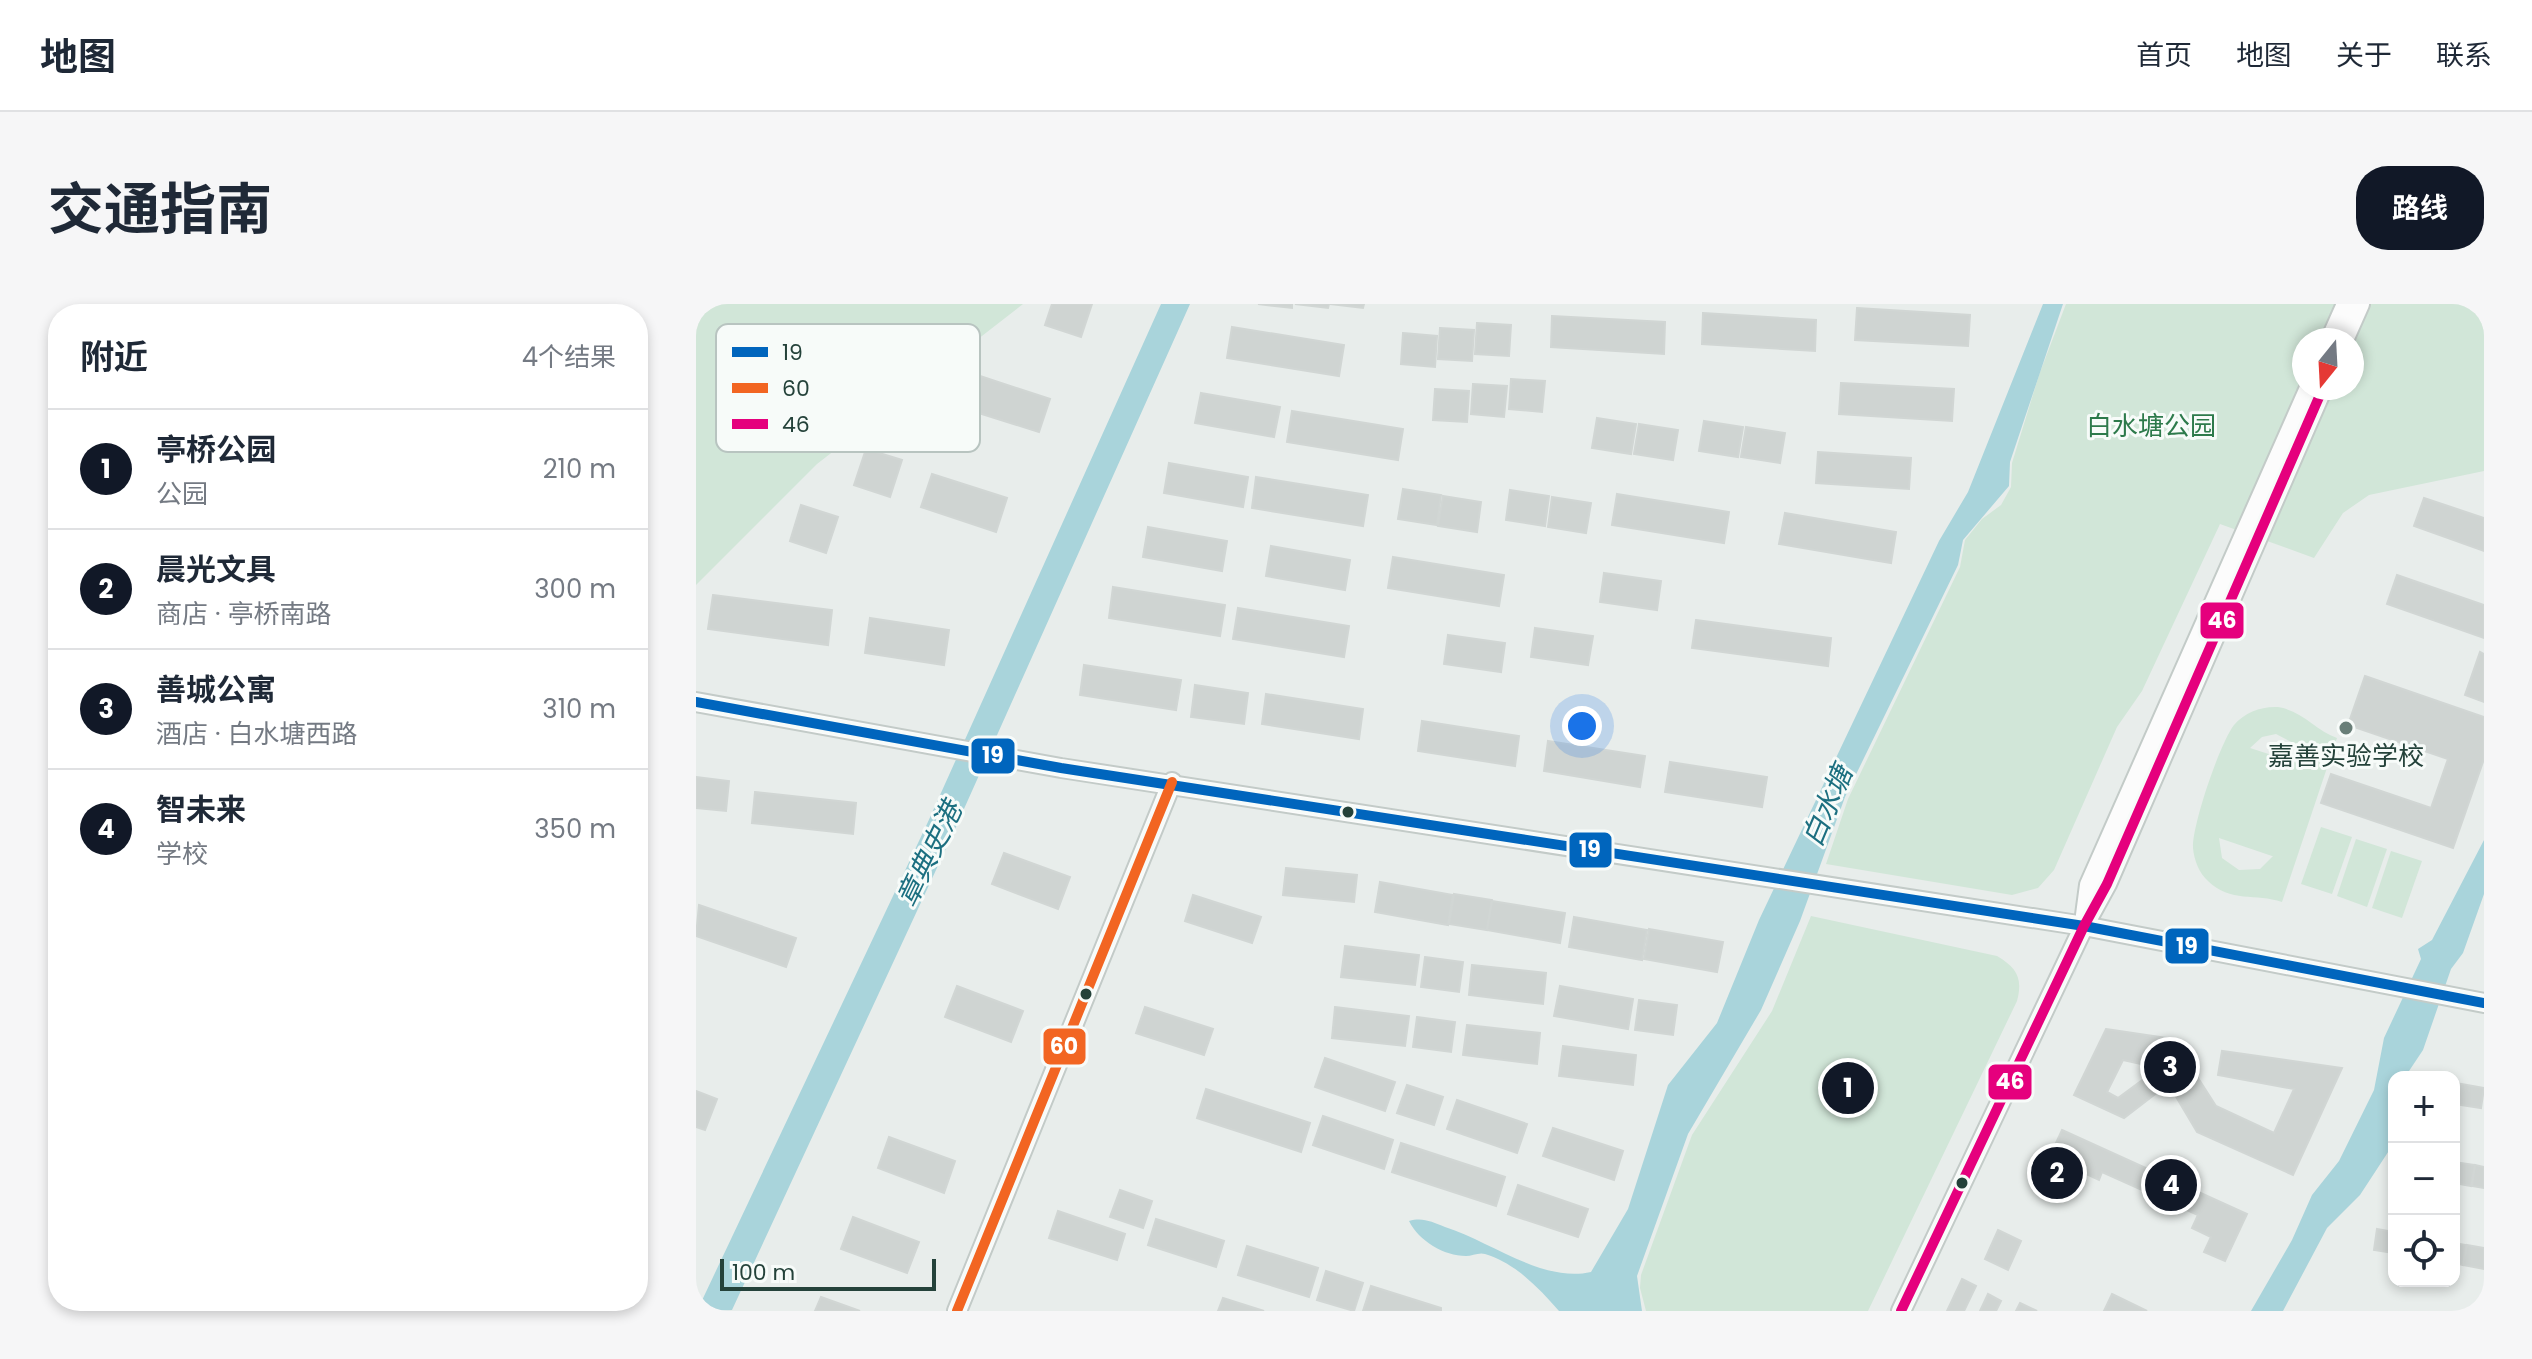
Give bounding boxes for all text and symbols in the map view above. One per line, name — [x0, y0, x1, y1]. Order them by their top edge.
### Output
text: 地图 — [40, 30, 116, 83]
text: 首页 — [2136, 36, 2192, 75]
text: 地图 — [2236, 36, 2292, 75]
text: 关于 — [2336, 36, 2392, 75]
text: 联系 — [2436, 36, 2492, 75]
button: 路线 — [2356, 166, 2484, 250]
text: 交通指南 — [48, 170, 272, 249]
legend — [716, 324, 980, 452]
north arrow — [2292, 328, 2364, 400]
text: 附近 — [80, 333, 148, 381]
text: 19 — [782, 337, 803, 368]
text: 4个结果 — [522, 339, 616, 375]
text: 60 — [782, 373, 810, 404]
park label: 白水塘公园 — [2086, 408, 2216, 444]
text: 46 — [782, 409, 810, 440]
text: 亭桥公园 — [156, 428, 276, 471]
text: 1 — [101, 451, 111, 487]
text: 210 m — [543, 451, 616, 487]
text: 公园 — [156, 476, 208, 512]
text: 晨光文具 — [156, 548, 276, 591]
text: 2 — [99, 571, 113, 607]
text: 300 m — [534, 571, 616, 607]
text: 商店 · 亭桥南路 — [156, 596, 331, 632]
line badge: 46 — [2199, 601, 2245, 640]
text: 46 — [2208, 605, 2236, 636]
text: 善城公寓 — [156, 668, 276, 711]
text: 3 — [98, 691, 114, 727]
text: 310 m — [542, 691, 616, 727]
your location — [1562, 706, 1602, 746]
text: 酒店 · 白水塘西路 — [156, 716, 357, 752]
marker: 嘉善实验学校 — [2337, 719, 2355, 737]
line badge: 19 — [970, 737, 1016, 775]
place label: 嘉善实验学校 — [2268, 738, 2424, 774]
text: 19 — [982, 740, 1004, 771]
water label: 白水塘 — [1793, 756, 1863, 852]
text: 智未来 — [156, 788, 246, 831]
water label: 章典史港 — [887, 792, 973, 913]
unlabelled marker — [1340, 804, 1356, 820]
text: 4 — [97, 811, 115, 847]
text: 350 m — [534, 811, 616, 847]
line badge: 19 — [1568, 831, 1613, 869]
text: 19 — [1579, 834, 1601, 865]
text: 学校 — [156, 836, 208, 872]
line badge: 19 — [2164, 927, 2210, 965]
text: 19 — [2176, 931, 2198, 962]
unlabelled marker — [1078, 986, 1094, 1002]
line badge: 60 — [1042, 1027, 1087, 1066]
text: 60 — [1050, 1031, 1078, 1062]
pin: 3 — [2144, 1037, 2196, 1097]
pin: 1 — [1822, 1058, 1874, 1118]
line badge: 46 — [1987, 1063, 2033, 1101]
text: 46 — [1996, 1066, 2024, 1097]
map controls — [2388, 1071, 2460, 1287]
button: + — [2388, 1071, 2460, 1143]
pin: 2 — [2031, 1143, 2083, 1203]
button: − — [2388, 1143, 2460, 1215]
pin: 4 — [2145, 1155, 2197, 1215]
unlabelled marker — [1954, 1175, 1970, 1191]
button: locate — [2388, 1215, 2460, 1287]
scale bar — [720, 1255, 936, 1291]
text: 100 m — [732, 1257, 795, 1288]

